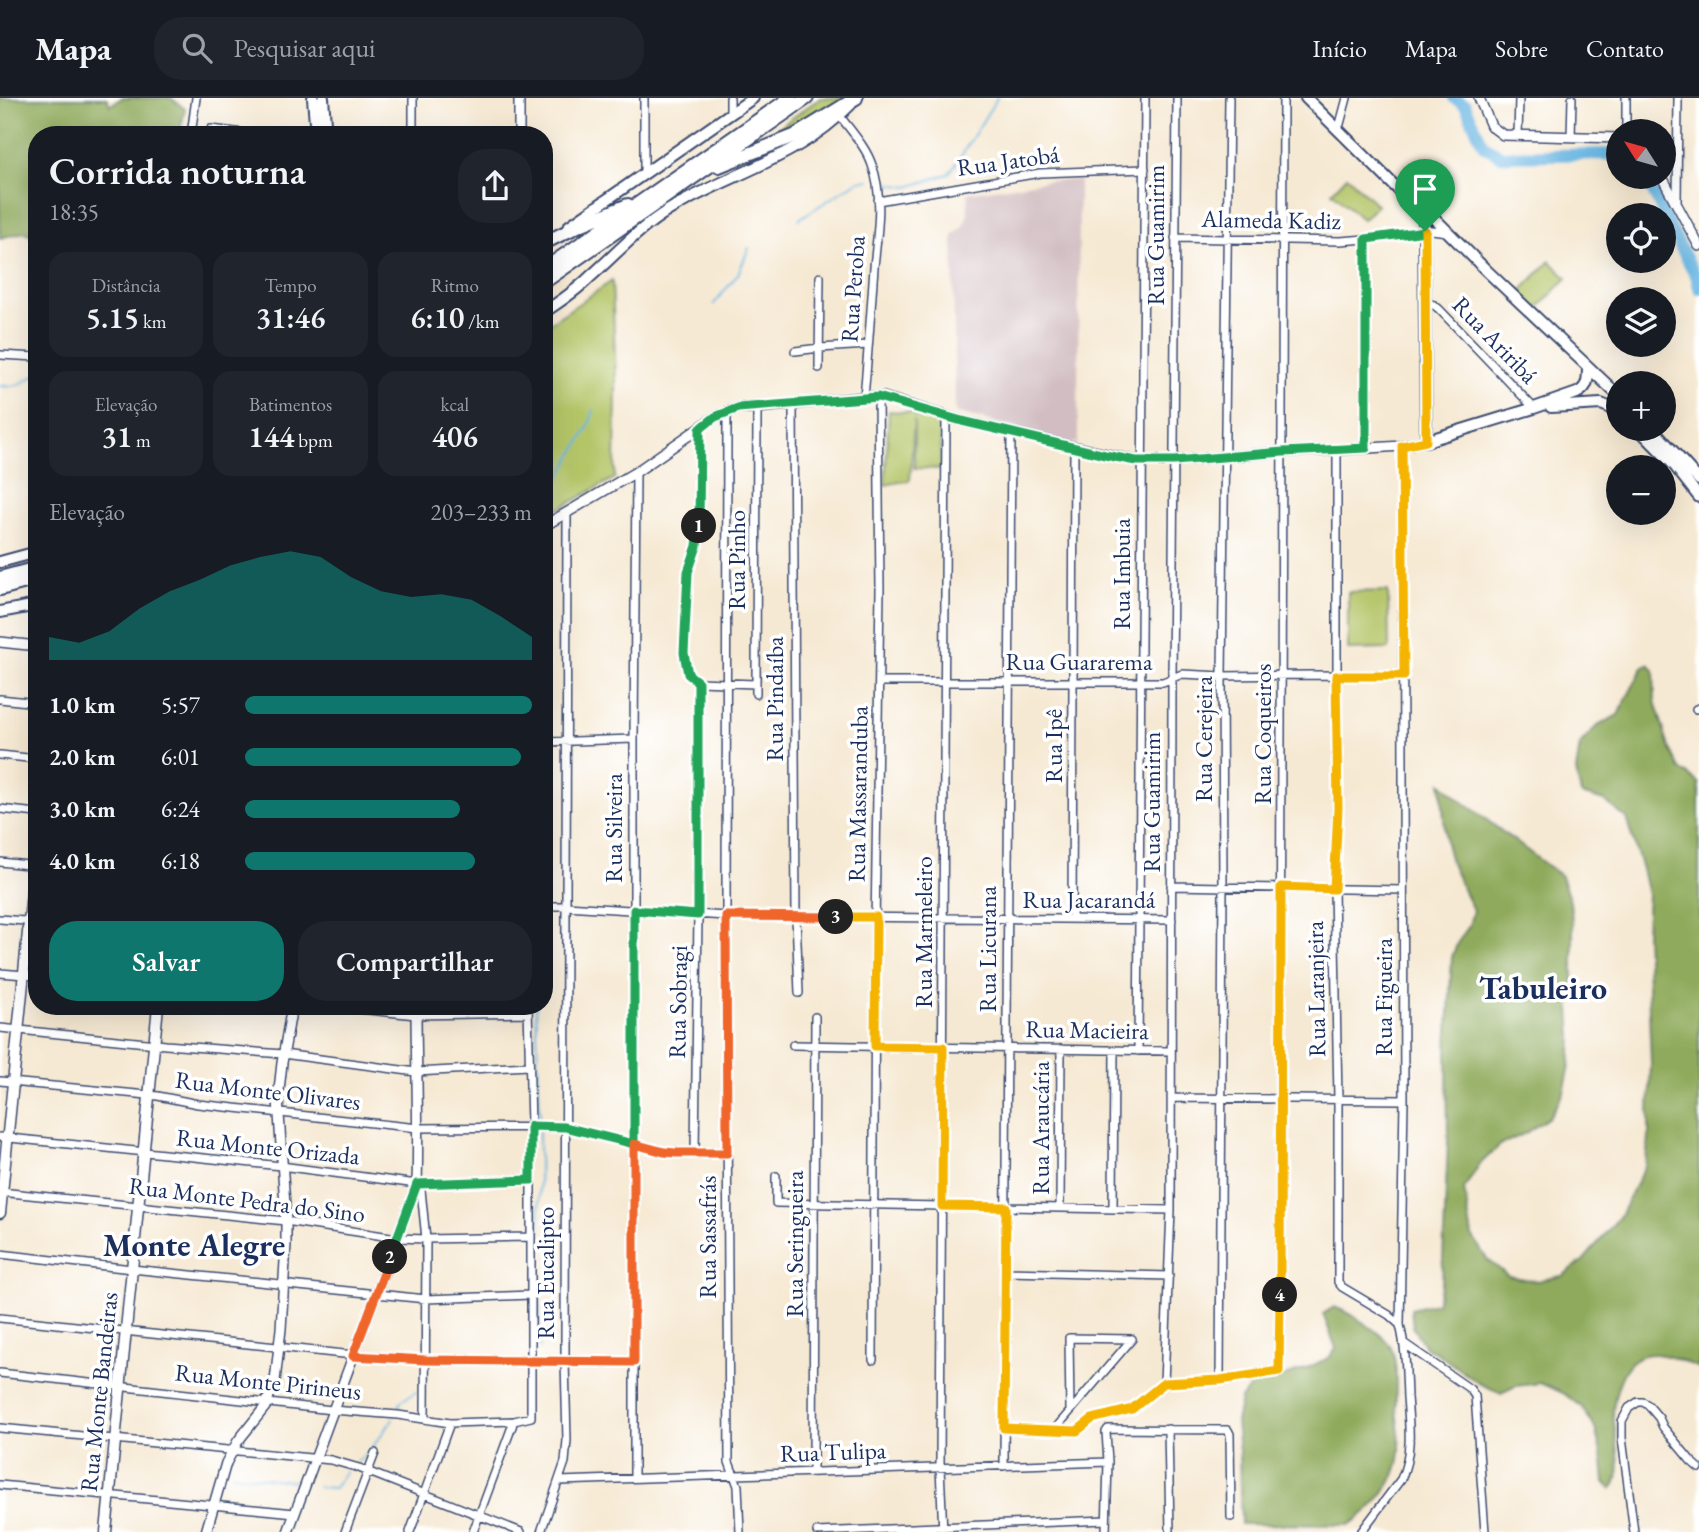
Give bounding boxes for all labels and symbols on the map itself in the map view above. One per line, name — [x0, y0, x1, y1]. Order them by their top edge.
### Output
north arrow — [1606, 119, 1676, 189]
street label: Rua Jatobá — [955, 138, 1061, 183]
pin — [1395, 159, 1455, 231]
street label: Rua Guamirim — [1140, 164, 1171, 305]
street label: Alameda Kadiz — [1200, 203, 1341, 236]
street label: Rua Peroba — [833, 234, 872, 343]
street label: Rua Ariribá — [1446, 289, 1545, 390]
pin: 1 — [682, 508, 716, 544]
street label: Rua Pinho — [721, 510, 752, 610]
street label: Rua Imbuia — [1106, 518, 1137, 630]
street label: Rua Pindaíba — [759, 636, 790, 762]
street label: Rua Guararema — [1005, 646, 1153, 677]
street label: Rua Coqueiros — [1247, 663, 1278, 805]
street label: Rua Cerejeira — [1188, 675, 1219, 802]
street label: Rua Massaranduba — [840, 705, 875, 882]
street label: Rua Ipê — [1038, 709, 1069, 783]
street label: Rua Guamirim — [1136, 731, 1167, 872]
street label: Rua Silveira — [598, 773, 629, 883]
street label: Rua Marmeleiro — [908, 856, 939, 1008]
street label: Rua Jacarandá — [1023, 884, 1156, 915]
street label: Rua Licurana — [972, 885, 1003, 1012]
pin: 3 — [818, 900, 854, 934]
street label: Rua Laranjeira — [1299, 920, 1332, 1057]
street label: Rua Figueira — [1368, 937, 1399, 1056]
street label: Rua Sobragi — [661, 945, 694, 1059]
district label: Tabuleiro — [1479, 967, 1607, 1009]
street label: Rua Macieira — [1025, 1013, 1149, 1046]
street label: Rua Araucária — [1025, 1061, 1056, 1195]
street label: Rua Monte Olivares — [174, 1064, 362, 1117]
street label: Rua Monte Orizada — [175, 1121, 362, 1172]
street label: Rua Monte Pedra do Sino — [127, 1170, 367, 1229]
street label: Rua Seringueira — [779, 1170, 810, 1318]
street label: Rua Sassafrás — [692, 1176, 723, 1298]
street label: Rua Eucalipto — [530, 1206, 561, 1339]
district label: Monte Alegre — [103, 1224, 285, 1266]
pin: 2 — [372, 1240, 408, 1274]
pin: 4 — [1262, 1278, 1298, 1312]
street label: Rua Monte Bandeiras — [73, 1291, 124, 1493]
street label: Rua Monte Pirineus — [173, 1356, 363, 1407]
street label: Rua Tulipa — [779, 1434, 887, 1469]

